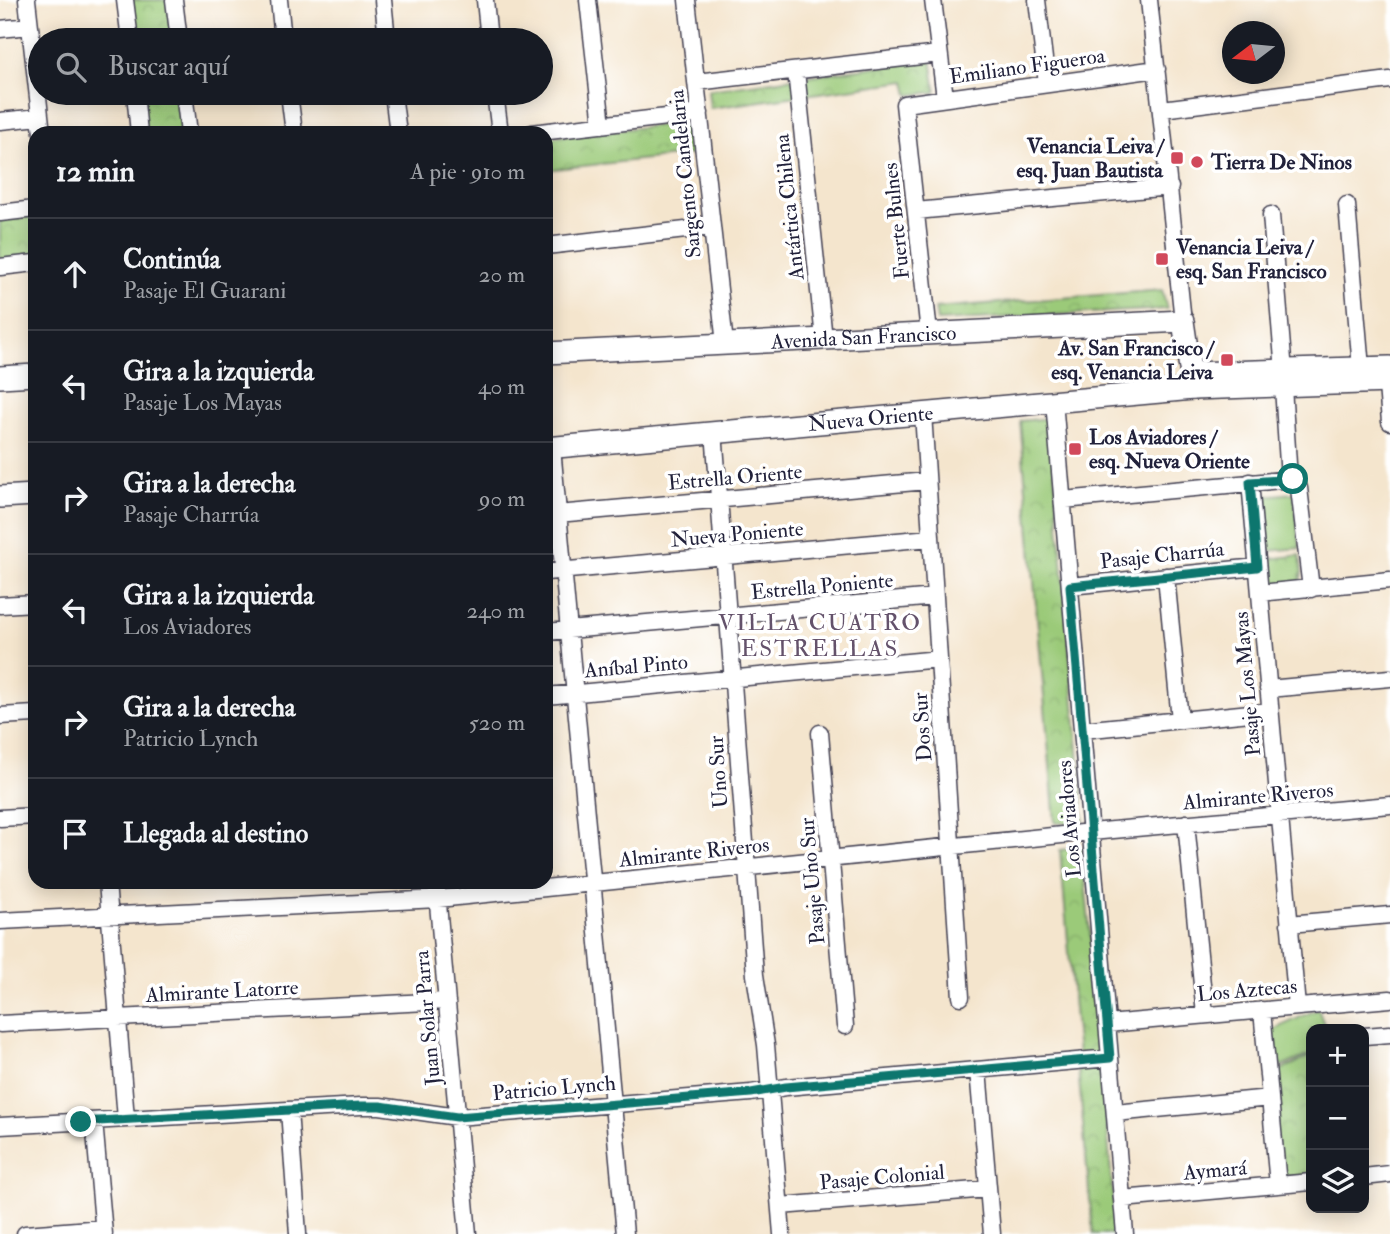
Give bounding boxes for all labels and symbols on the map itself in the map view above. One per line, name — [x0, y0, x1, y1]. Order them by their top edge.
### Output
north arrow — [1222, 21, 1285, 84]
street label: Emiliano Figueroa — [947, 42, 1107, 91]
street label: Sargento Candelaria — [663, 88, 708, 259]
street label: Antártica Chilena — [768, 132, 811, 282]
place label: Venancia Leiva / esq. Juan Bautista — [1017, 133, 1166, 184]
place label: Tierra De Ninos — [1210, 149, 1352, 176]
marker: Venancia Leiva / esq. Juan Bautista — [1169, 150, 1185, 166]
marker: Tierra De Ninos — [1189, 154, 1205, 170]
street label: Fuerte Bulnes — [877, 161, 916, 281]
place label: Venancia Leiva / esq. San Francisco — [1175, 234, 1327, 285]
marker: Venancia Leiva / esq. San Francisco — [1154, 251, 1170, 267]
street label: Avenida San Francisco — [769, 319, 957, 356]
place label: Av. San Francisco / esq. Venancia Leiva — [1051, 335, 1216, 386]
marker: Av. San Francisco / esq. Venancia Leiva — [1219, 352, 1235, 368]
street label: Nueva Oriente — [807, 400, 935, 438]
place label: Los Aviadores / esq. Nueva Oriente — [1089, 424, 1250, 475]
marker: Los Aviadores / esq. Nueva Oriente — [1067, 441, 1083, 457]
street label: Estrella Oriente — [667, 458, 804, 497]
route start — [1277, 463, 1308, 494]
street label: Nueva Poniente — [670, 515, 805, 554]
street label: Pasaje Charrúa — [1099, 536, 1226, 575]
street label: Estrella Poniente — [750, 567, 895, 606]
district label: VILLA CUATRO ESTRELLAS — [718, 608, 922, 663]
street label: Pasaje Los Mayas — [1228, 611, 1267, 757]
street label: Aníbal Pinto — [582, 649, 689, 685]
street label: Dos Sur — [907, 691, 938, 762]
street label: Uno Sur — [702, 735, 735, 809]
street label: Los Aviadores — [1051, 759, 1088, 879]
street label: Almirante Riveros — [1181, 776, 1334, 817]
street label: Pasaje Uno Sur — [794, 816, 831, 945]
street label: Almirante Riveros — [617, 831, 771, 874]
street label: Juan Solar Parra — [408, 949, 447, 1088]
street label: Los Aztecas — [1196, 973, 1298, 1008]
street label: Almirante Latorre — [144, 974, 299, 1009]
street label: Patricio Lynch — [491, 1070, 617, 1107]
route end — [65, 1106, 96, 1137]
street label: Aymará — [1181, 1154, 1248, 1187]
street label: Pasaje Colonial — [818, 1159, 946, 1196]

